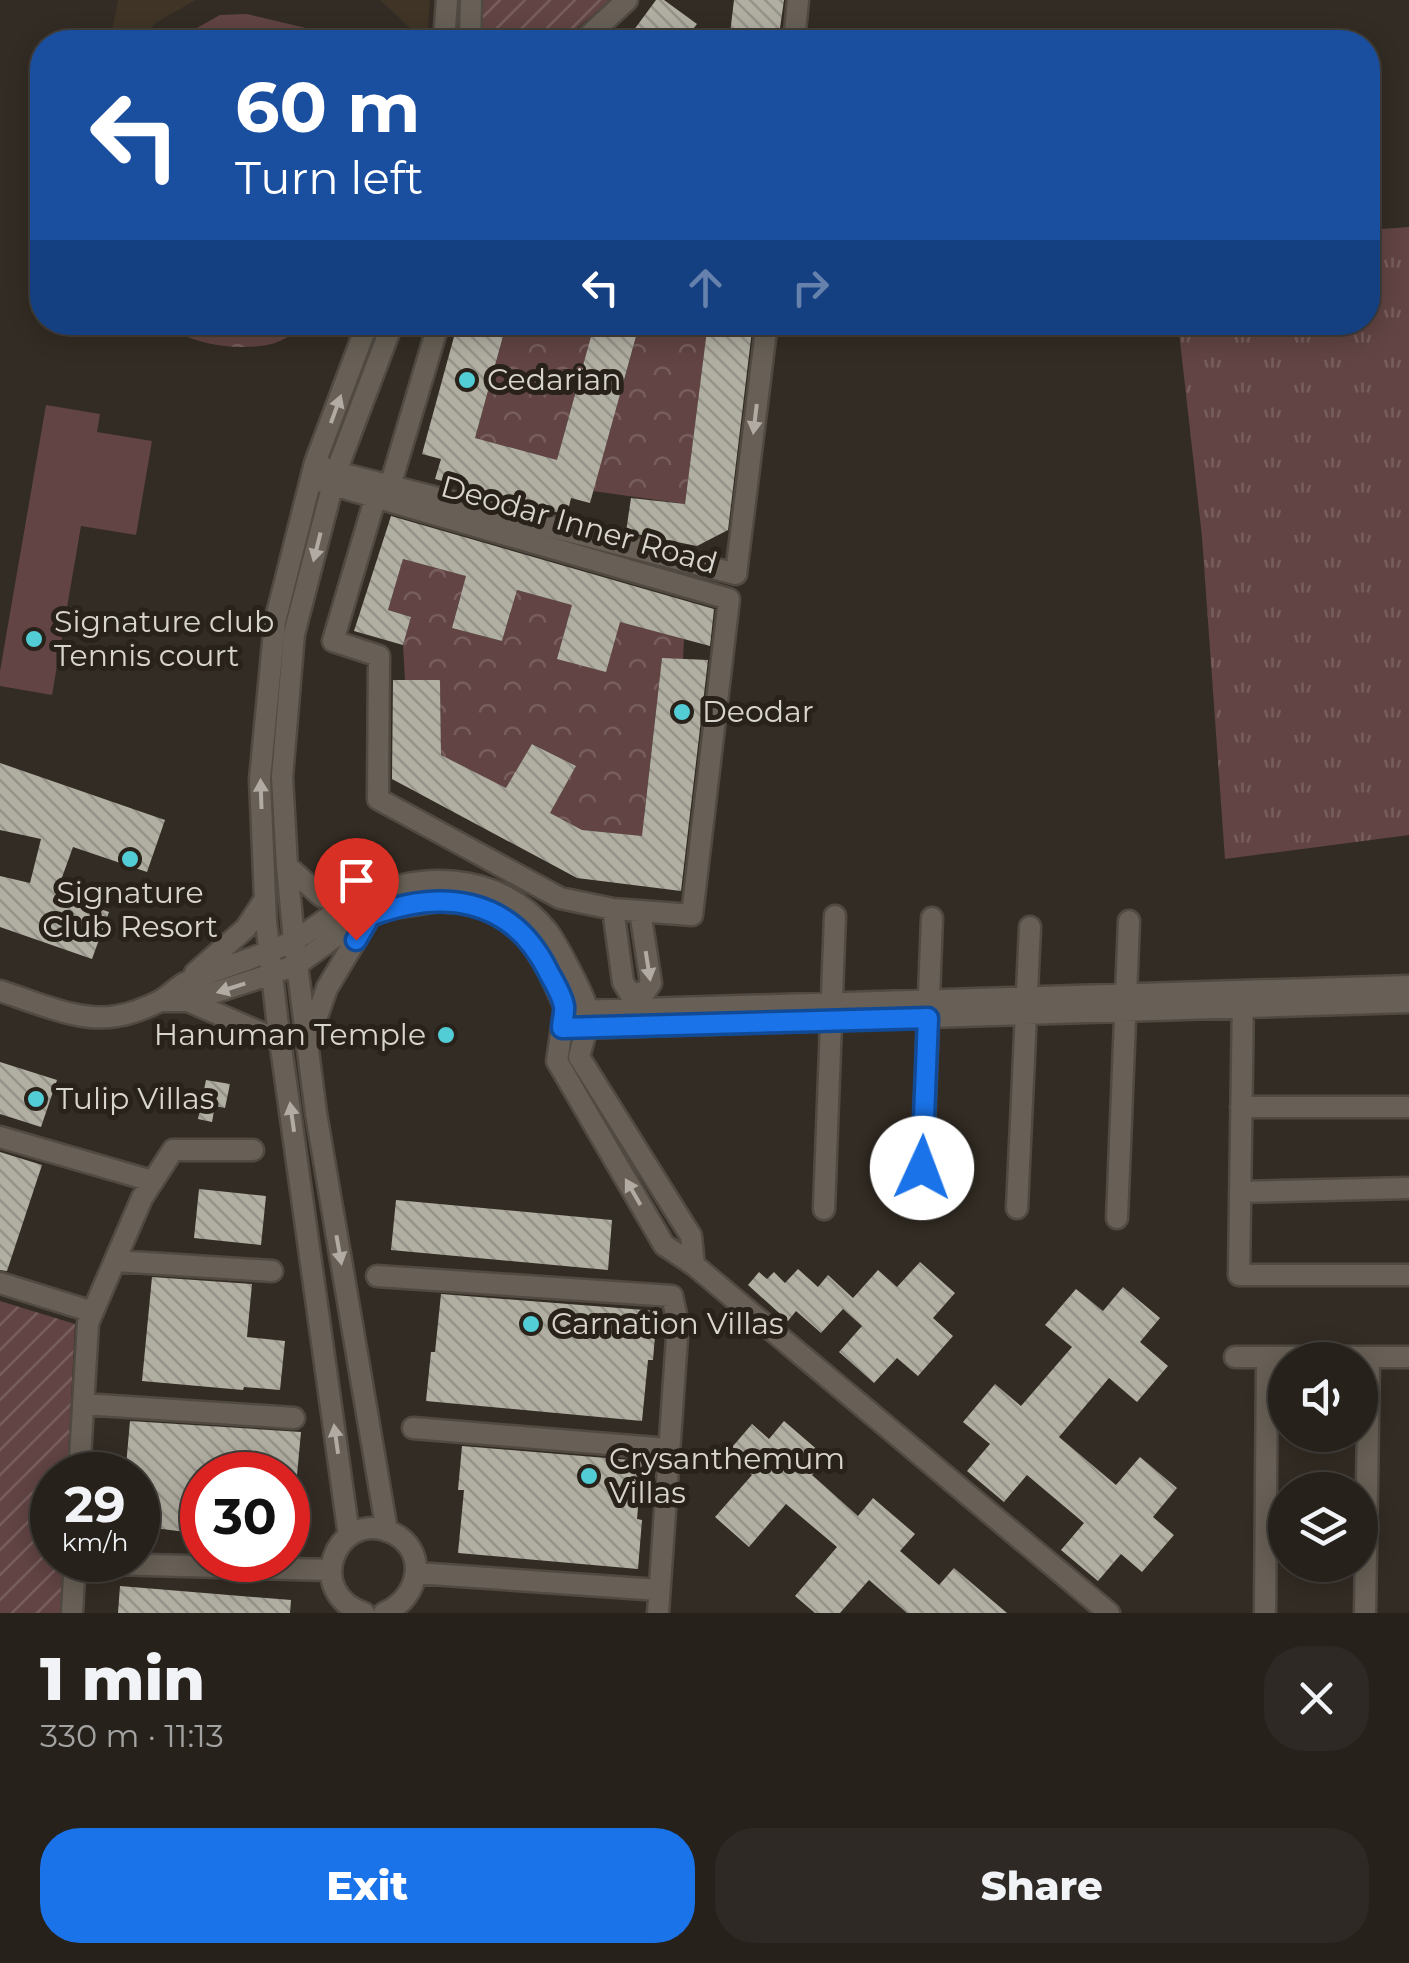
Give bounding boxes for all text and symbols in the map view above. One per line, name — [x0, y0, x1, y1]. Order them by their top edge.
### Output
text: 60 m — [235, 64, 420, 150]
icon: left — [70, 70, 200, 200]
text: Turn left — [235, 150, 423, 205]
icon: left — [573, 260, 628, 315]
icon: ahead — [678, 260, 733, 315]
icon: right — [783, 260, 838, 315]
place label: Cedarian — [487, 361, 622, 398]
marker: Cedarian — [456, 369, 478, 391]
one-way arrow — [329, 393, 344, 423]
one-way arrow — [747, 404, 763, 436]
street label: Deodar Inner Road — [437, 467, 722, 582]
one-way arrow — [309, 532, 324, 563]
place label: Signature club Tennis court — [54, 603, 274, 674]
marker: Signature club Tennis court — [23, 628, 45, 650]
place label: Deodar — [702, 693, 814, 730]
marker: Deodar — [671, 701, 693, 723]
one-way arrow — [253, 778, 269, 810]
pin — [314, 838, 399, 941]
marker: Signature Club Resort — [119, 848, 141, 870]
icon: arrive — [329, 853, 384, 908]
place label: Signature Club Resort — [42, 874, 218, 945]
one-way arrow — [641, 951, 657, 982]
one-way arrow — [215, 981, 245, 996]
place label: Hanuman Temple — [154, 1016, 426, 1053]
marker: Hanuman Temple — [435, 1024, 457, 1046]
place label: Tulip Villas — [56, 1080, 214, 1117]
marker: Tulip Villas — [25, 1088, 47, 1110]
one-way arrow — [283, 1101, 299, 1133]
position arrow — [870, 1116, 974, 1220]
one-way arrow — [625, 1178, 642, 1206]
one-way arrow — [332, 1235, 347, 1266]
place label: Carnation Villas — [551, 1305, 784, 1342]
marker: Carnation Villas — [520, 1313, 542, 1335]
map controls — [1268, 1342, 1378, 1582]
button: sound — [1268, 1342, 1378, 1452]
one-way arrow — [328, 1423, 344, 1455]
place label: Crysanthemum Villas — [609, 1440, 845, 1511]
speed limit sign: 30 — [180, 1452, 310, 1582]
marker: Crysanthemum Villas — [578, 1465, 600, 1487]
button: layers — [1268, 1472, 1378, 1582]
text: 29 — [64, 1474, 126, 1535]
text: km/h — [62, 1527, 128, 1557]
text: 1 min — [40, 1642, 205, 1715]
button: close — [1264, 1646, 1369, 1751]
text: 330 m · 11:13 — [40, 1716, 224, 1755]
button: Exit — [40, 1828, 695, 1943]
button: Share — [715, 1828, 1369, 1943]

